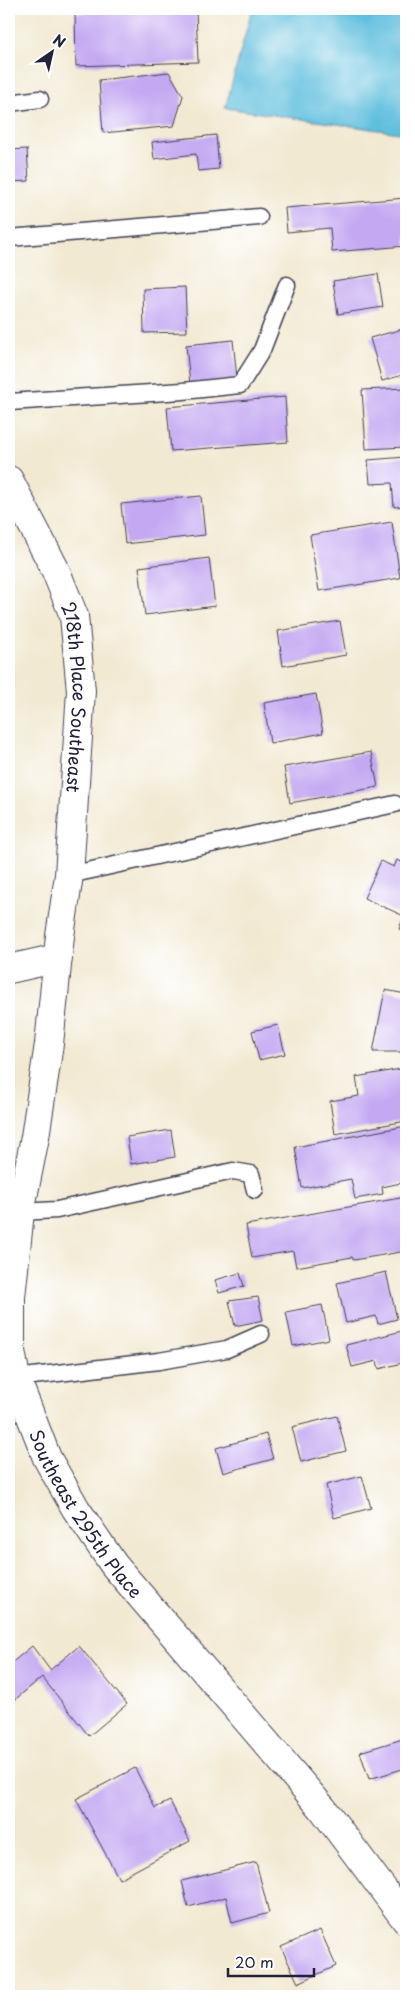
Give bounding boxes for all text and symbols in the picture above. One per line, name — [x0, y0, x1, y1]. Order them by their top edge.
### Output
north arrow — [28, 28, 78, 78]
text: N — [49, 29, 70, 53]
street label: 218th Place Southeast — [56, 597, 95, 793]
street label: Southeast 295th Place — [24, 1426, 150, 1603]
scale bar — [228, 1945, 314, 1977]
text: 20 m — [235, 1950, 274, 1973]

